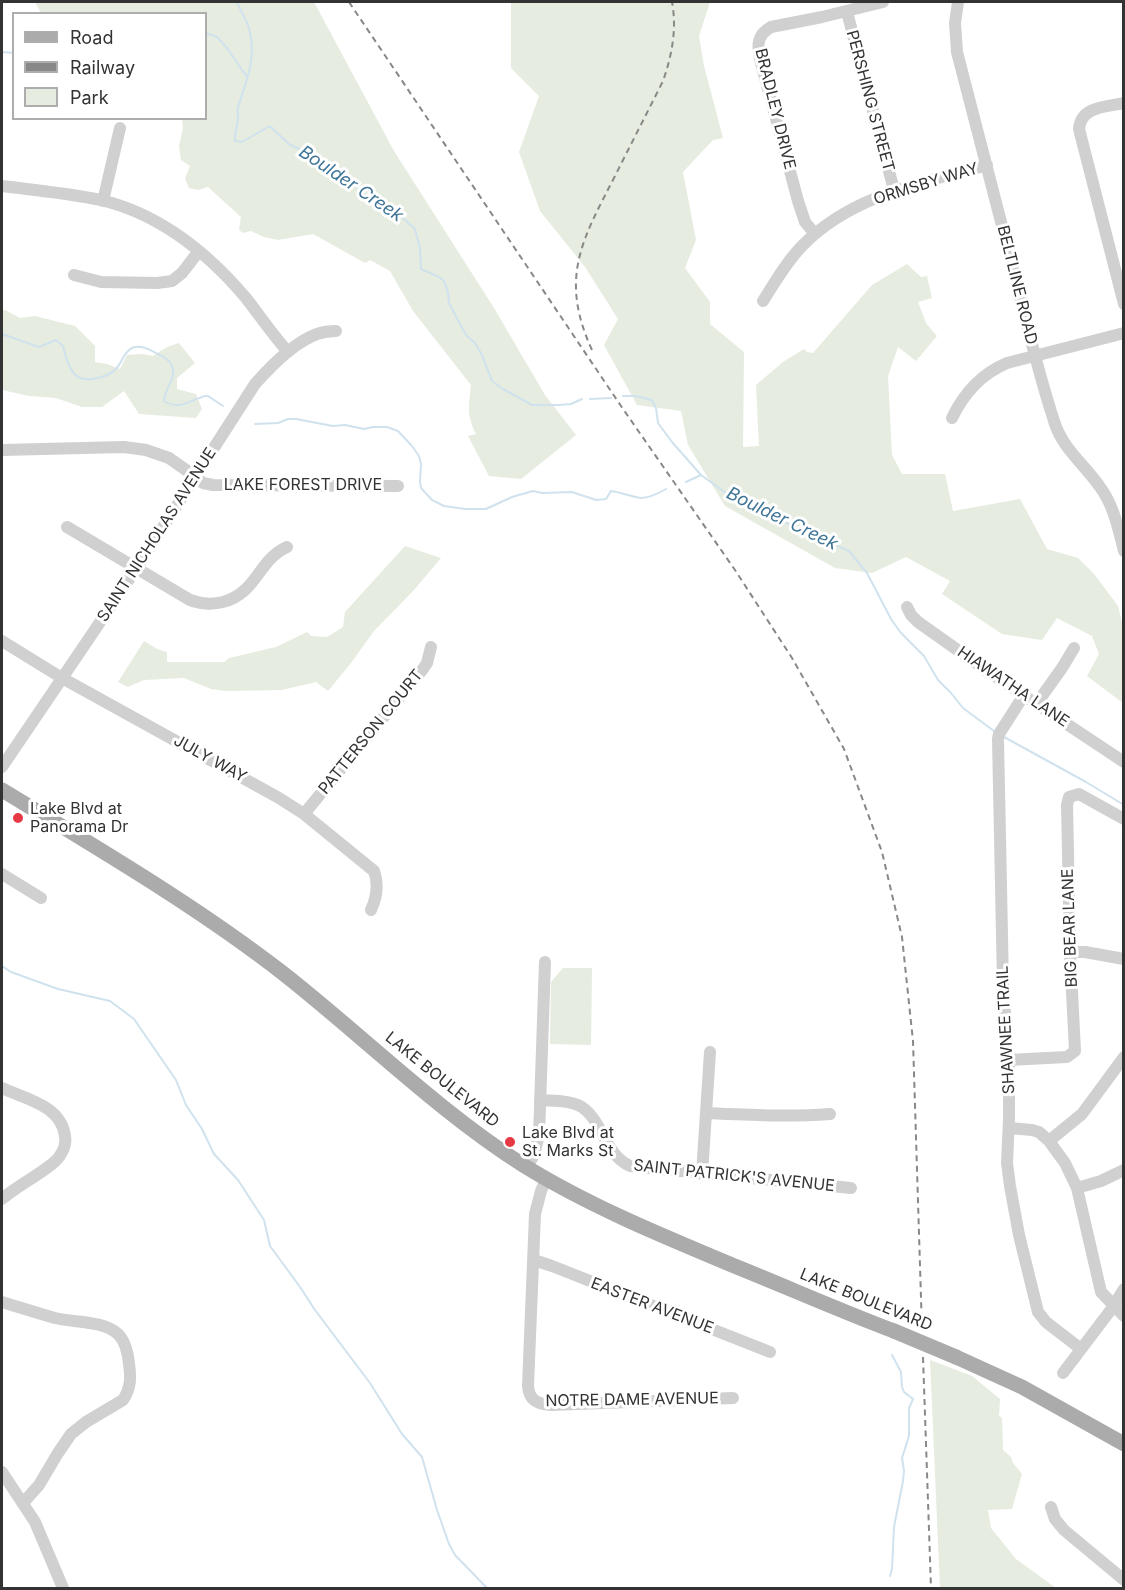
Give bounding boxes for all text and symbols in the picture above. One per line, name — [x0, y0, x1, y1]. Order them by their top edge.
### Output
legend — [12, 12, 207, 120]
text: Road — [70, 27, 113, 48]
street label: PERSHING STREET — [842, 28, 898, 174]
street label: BRADLEY DRIVE — [751, 46, 799, 172]
text: Railway — [70, 57, 135, 78]
text: Park — [70, 87, 109, 108]
water label: Boulder Creek — [295, 141, 407, 227]
street label: ORMSBY WAY — [871, 159, 981, 209]
street label: BELTLINE ROAD — [993, 223, 1041, 347]
street label: SAINT NICHOLAS AVENUE — [93, 444, 221, 626]
street label: LAKE FOREST DRIVE — [224, 475, 382, 495]
water label: Boulder Creek — [723, 483, 841, 555]
street label: HIAWATHA LANE — [954, 643, 1072, 731]
street label: PATTERSON COURT — [315, 666, 427, 798]
street label: JULY WAY — [170, 731, 250, 787]
place label: Lake Blvd at Panorama Dr — [30, 799, 128, 837]
marker: Lake Blvd at Panorama Dr — [11, 811, 25, 825]
street label: BIG BEAR LANE — [1058, 868, 1082, 988]
street label: SHAWNEE TRAIL — [993, 965, 1019, 1095]
street label: LAKE BOULEVARD — [381, 1028, 503, 1132]
place label: Lake Blvd at St. Marks St — [522, 1123, 614, 1161]
marker: Lake Blvd at St. Marks St — [503, 1135, 517, 1149]
street label: SAINT PATRICK'S AVENUE — [632, 1156, 836, 1196]
street label: LAKE BOULEVARD — [797, 1265, 935, 1335]
street label: EASTER AVENUE — [588, 1274, 716, 1338]
street label: NOTRE DAME AVENUE — [545, 1389, 719, 1411]

